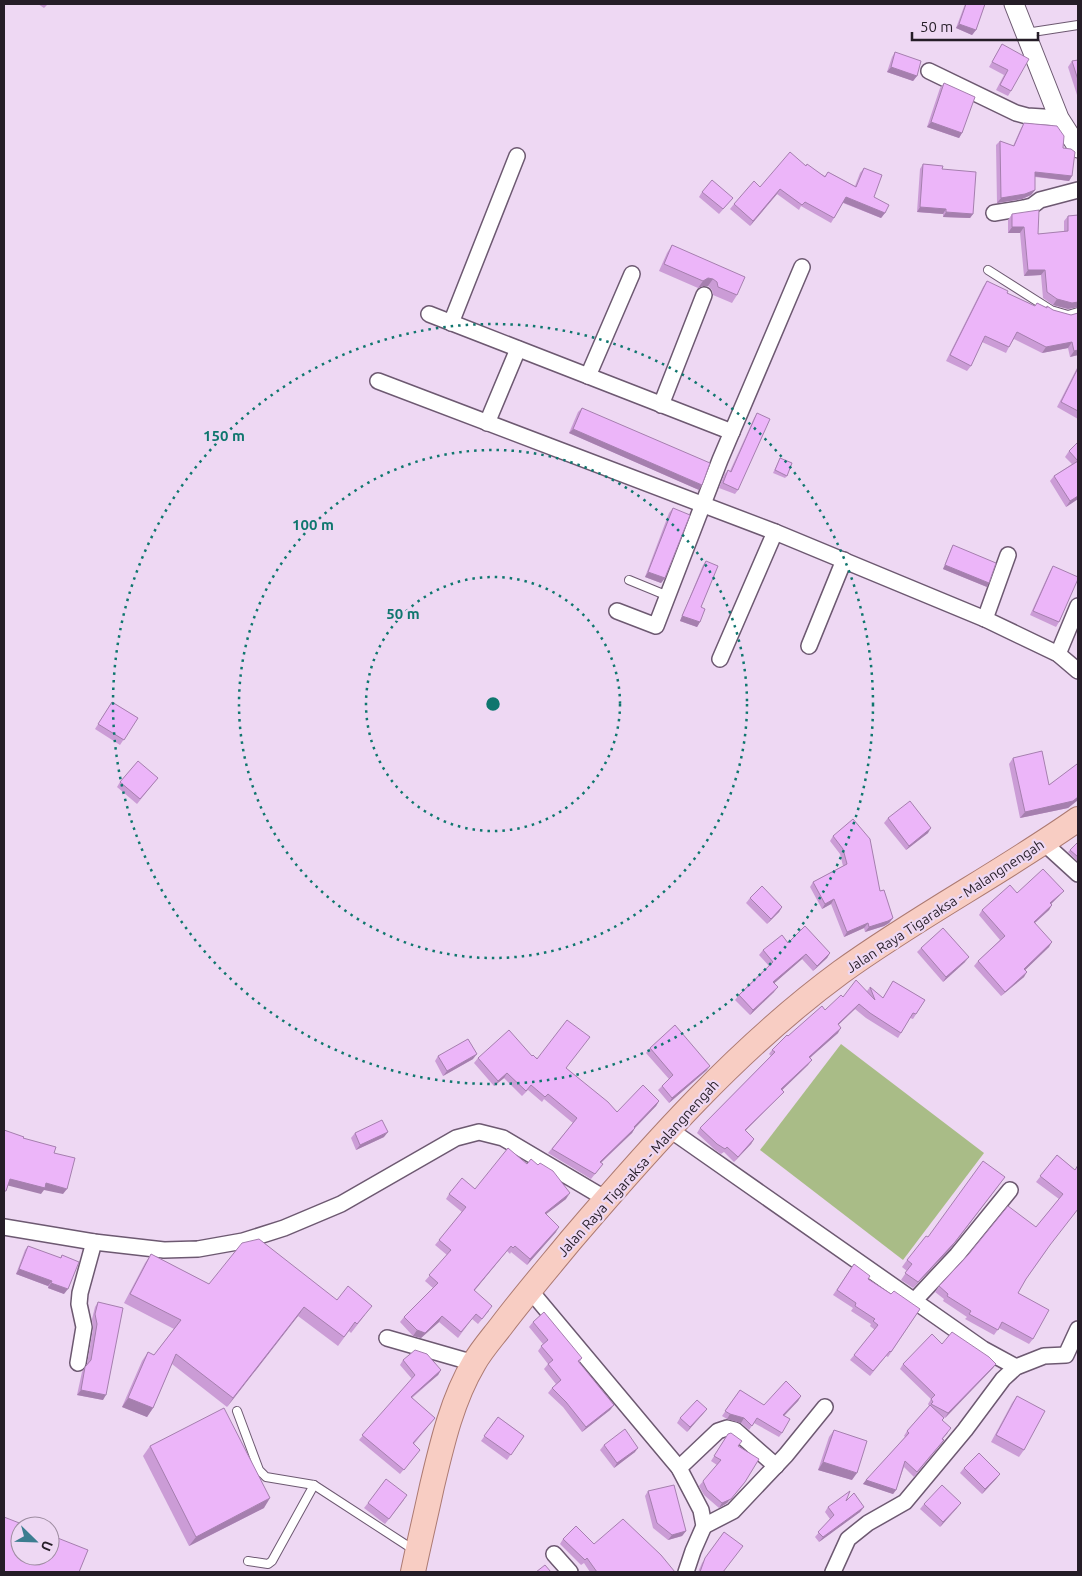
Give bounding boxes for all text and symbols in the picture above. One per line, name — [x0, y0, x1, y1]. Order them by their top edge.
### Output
scale bar — [912, 10, 1038, 42]
text: 50 m — [920, 18, 953, 35]
text: 150 m — [203, 427, 245, 444]
text: 100 m — [292, 516, 334, 533]
text: 50 m — [386, 605, 420, 622]
centre of rings — [484, 695, 502, 713]
street label: Jalan Raya Tigaraksa - Malangnengah — [843, 836, 1047, 976]
street label: Jalan Raya Tigaraksa - Malangnengah — [554, 1076, 722, 1260]
north arrow — [10, 1516, 60, 1566]
text: U — [38, 1538, 56, 1554]

